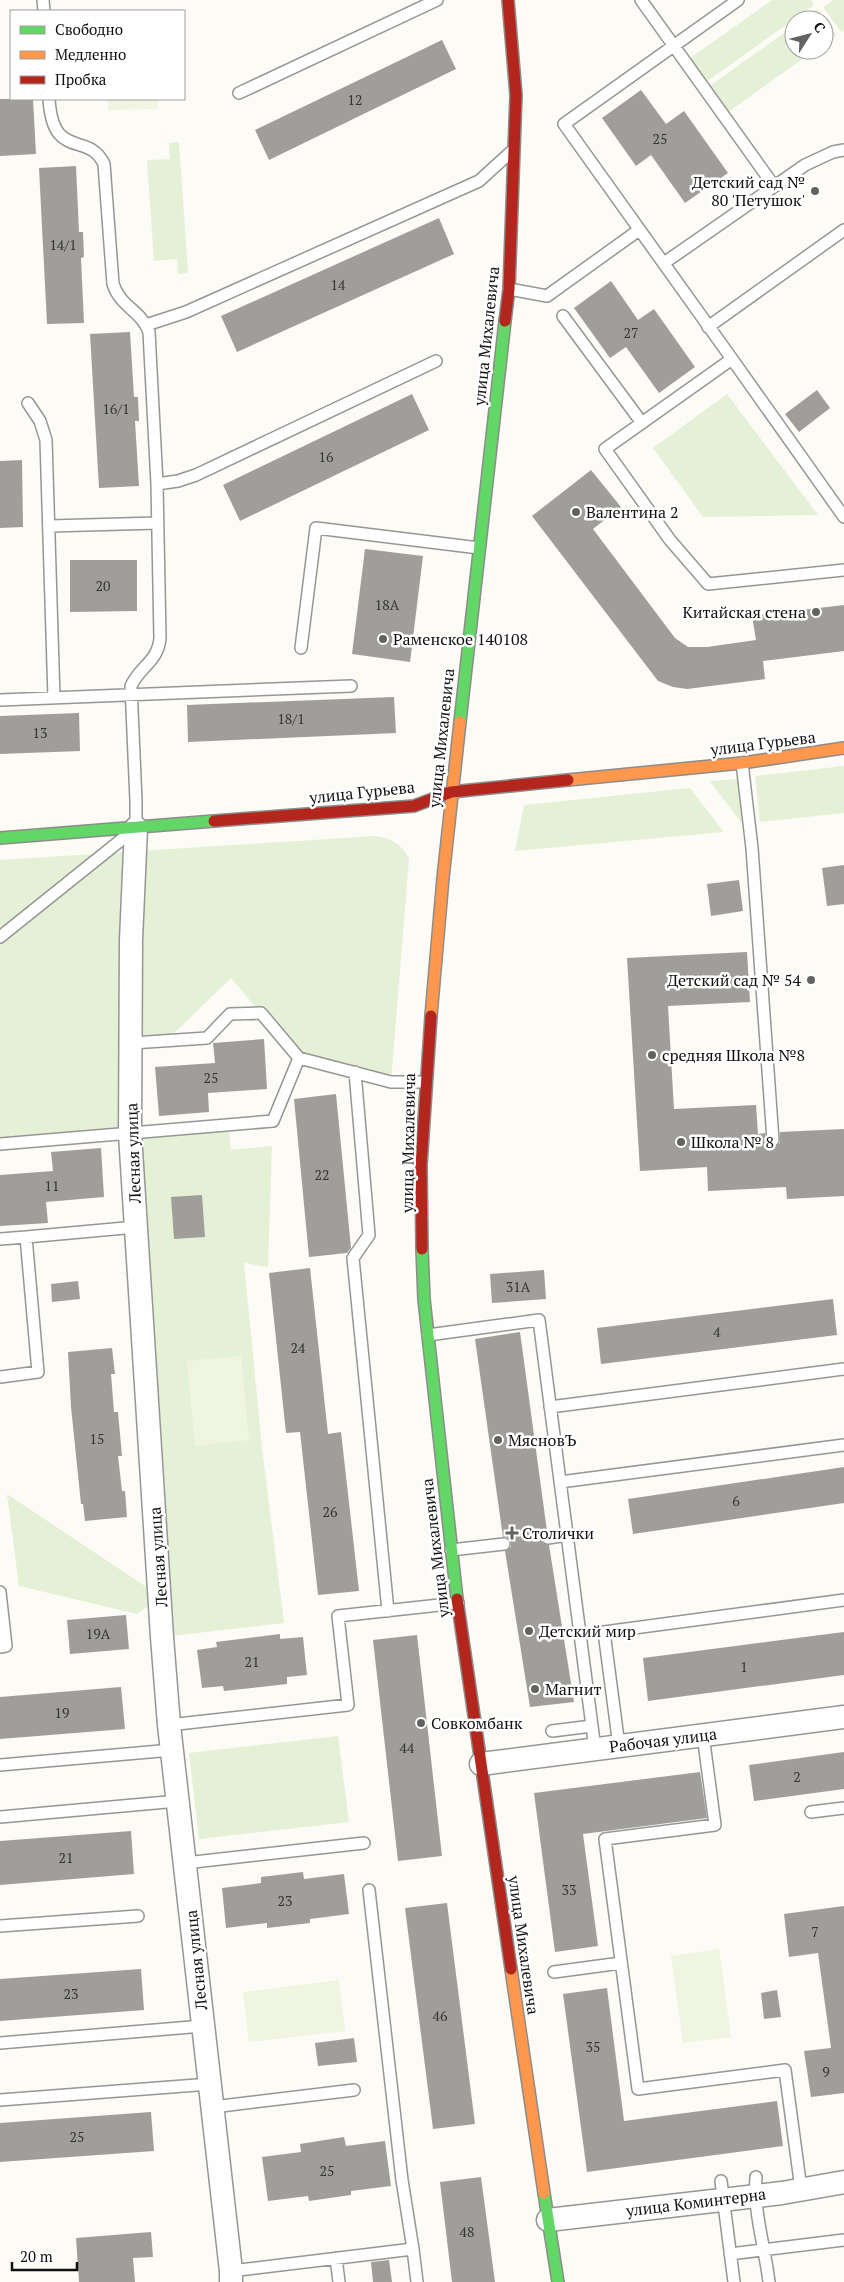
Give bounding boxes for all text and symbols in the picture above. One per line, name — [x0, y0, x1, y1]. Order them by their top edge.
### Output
legend — [10, 10, 185, 100]
north arrow — [784, 10, 834, 60]
text: С — [810, 18, 830, 36]
text: Свободно — [55, 19, 123, 39]
text: Медленно — [55, 44, 126, 64]
text: Пробка — [55, 69, 107, 89]
house number: 12 — [348, 90, 362, 109]
house number: 25 — [653, 129, 667, 148]
place label: Детский сад № 80 'Петушок' — [692, 171, 805, 211]
marker: Детский сад № 80 'Петушок' — [809, 185, 821, 197]
house number: 14/1 — [49, 235, 77, 254]
street label: улица Михалевича — [468, 265, 504, 408]
house number: 14 — [331, 275, 346, 294]
house number: 27 — [624, 323, 638, 342]
house number: 16/1 — [102, 399, 130, 418]
house number: 16 — [319, 447, 334, 466]
place label: Валентина 2 — [586, 501, 678, 523]
marker: Валентина 2 — [570, 506, 582, 518]
house number: 20 — [96, 576, 110, 595]
house number: 18А — [375, 595, 400, 614]
place label: Китайская стена — [682, 601, 806, 623]
marker: Китайская стена — [810, 606, 822, 618]
place label: Раменское 140108 — [393, 628, 528, 650]
marker: Раменское 140108 — [377, 633, 389, 645]
street label: улица Михалевича — [423, 667, 459, 810]
house number: 18/1 — [277, 709, 305, 728]
house number: 13 — [33, 723, 47, 742]
street label: улица Гурьева — [708, 726, 817, 760]
street label: улица Гурьева — [307, 776, 416, 809]
place label: Детский сад № 54 — [667, 969, 801, 991]
marker: Детский сад № 54 — [805, 974, 817, 986]
place label: средняя Школа №8 — [662, 1044, 805, 1066]
marker: средняя Школа №8 — [646, 1049, 658, 1061]
house number: 25 — [204, 1068, 218, 1087]
street label: улица Михалевича — [396, 1073, 420, 1214]
street label: Лесная улица — [120, 1102, 146, 1205]
place label: Школа № 8 — [691, 1131, 774, 1153]
marker: Школа № 8 — [675, 1136, 687, 1148]
house number: 22 — [315, 1165, 329, 1184]
house number: 11 — [45, 1176, 59, 1195]
house number: 31А — [506, 1277, 531, 1296]
house number: 4 — [713, 1322, 721, 1341]
house number: 24 — [291, 1338, 306, 1357]
house number: 15 — [90, 1429, 104, 1448]
place label: МясновЪ — [508, 1429, 576, 1451]
marker: МясновЪ — [492, 1434, 504, 1446]
street label: улица Михалевича — [416, 1477, 455, 1620]
house number: 6 — [732, 1491, 740, 1510]
house number: 26 — [323, 1502, 338, 1521]
street label: Лесная улица — [144, 1506, 173, 1609]
place label: Столички — [522, 1522, 594, 1544]
marker: Столички — [506, 1527, 518, 1539]
place label: Детский мир — [539, 1620, 636, 1642]
house number: 19А — [86, 1624, 111, 1643]
marker: Детский мир — [523, 1625, 535, 1637]
house number: 21 — [245, 1652, 259, 1671]
house number: 1 — [740, 1657, 748, 1676]
place label: Магнит — [545, 1678, 601, 1700]
marker: Магнит — [529, 1683, 541, 1695]
house number: 19 — [55, 1703, 69, 1722]
place label: Совкомбанк — [431, 1712, 523, 1734]
marker: Совкомбанк — [415, 1717, 427, 1729]
street label: Рабочая улица — [608, 1722, 718, 1758]
house number: 44 — [400, 1738, 415, 1757]
house number: 2 — [793, 1767, 801, 1786]
house number: 21 — [59, 1848, 73, 1867]
street label: улица Михалевича — [503, 1873, 545, 2016]
house number: 33 — [562, 1880, 576, 1899]
house number: 23 — [278, 1891, 292, 1910]
street label: Лесная улица — [180, 1909, 212, 2012]
house number: 7 — [811, 1922, 819, 1941]
house number: 23 — [64, 1984, 78, 2003]
house number: 46 — [433, 2006, 448, 2025]
house number: 35 — [586, 2037, 600, 2056]
house number: 9 — [822, 2062, 830, 2081]
house number: 25 — [70, 2127, 84, 2146]
house number: 25 — [320, 2161, 334, 2180]
street label: улица Коминтерна — [624, 2183, 767, 2222]
house number: 48 — [460, 2222, 474, 2241]
scale bar — [12, 2240, 78, 2272]
text: 20 m — [20, 2246, 53, 2266]

